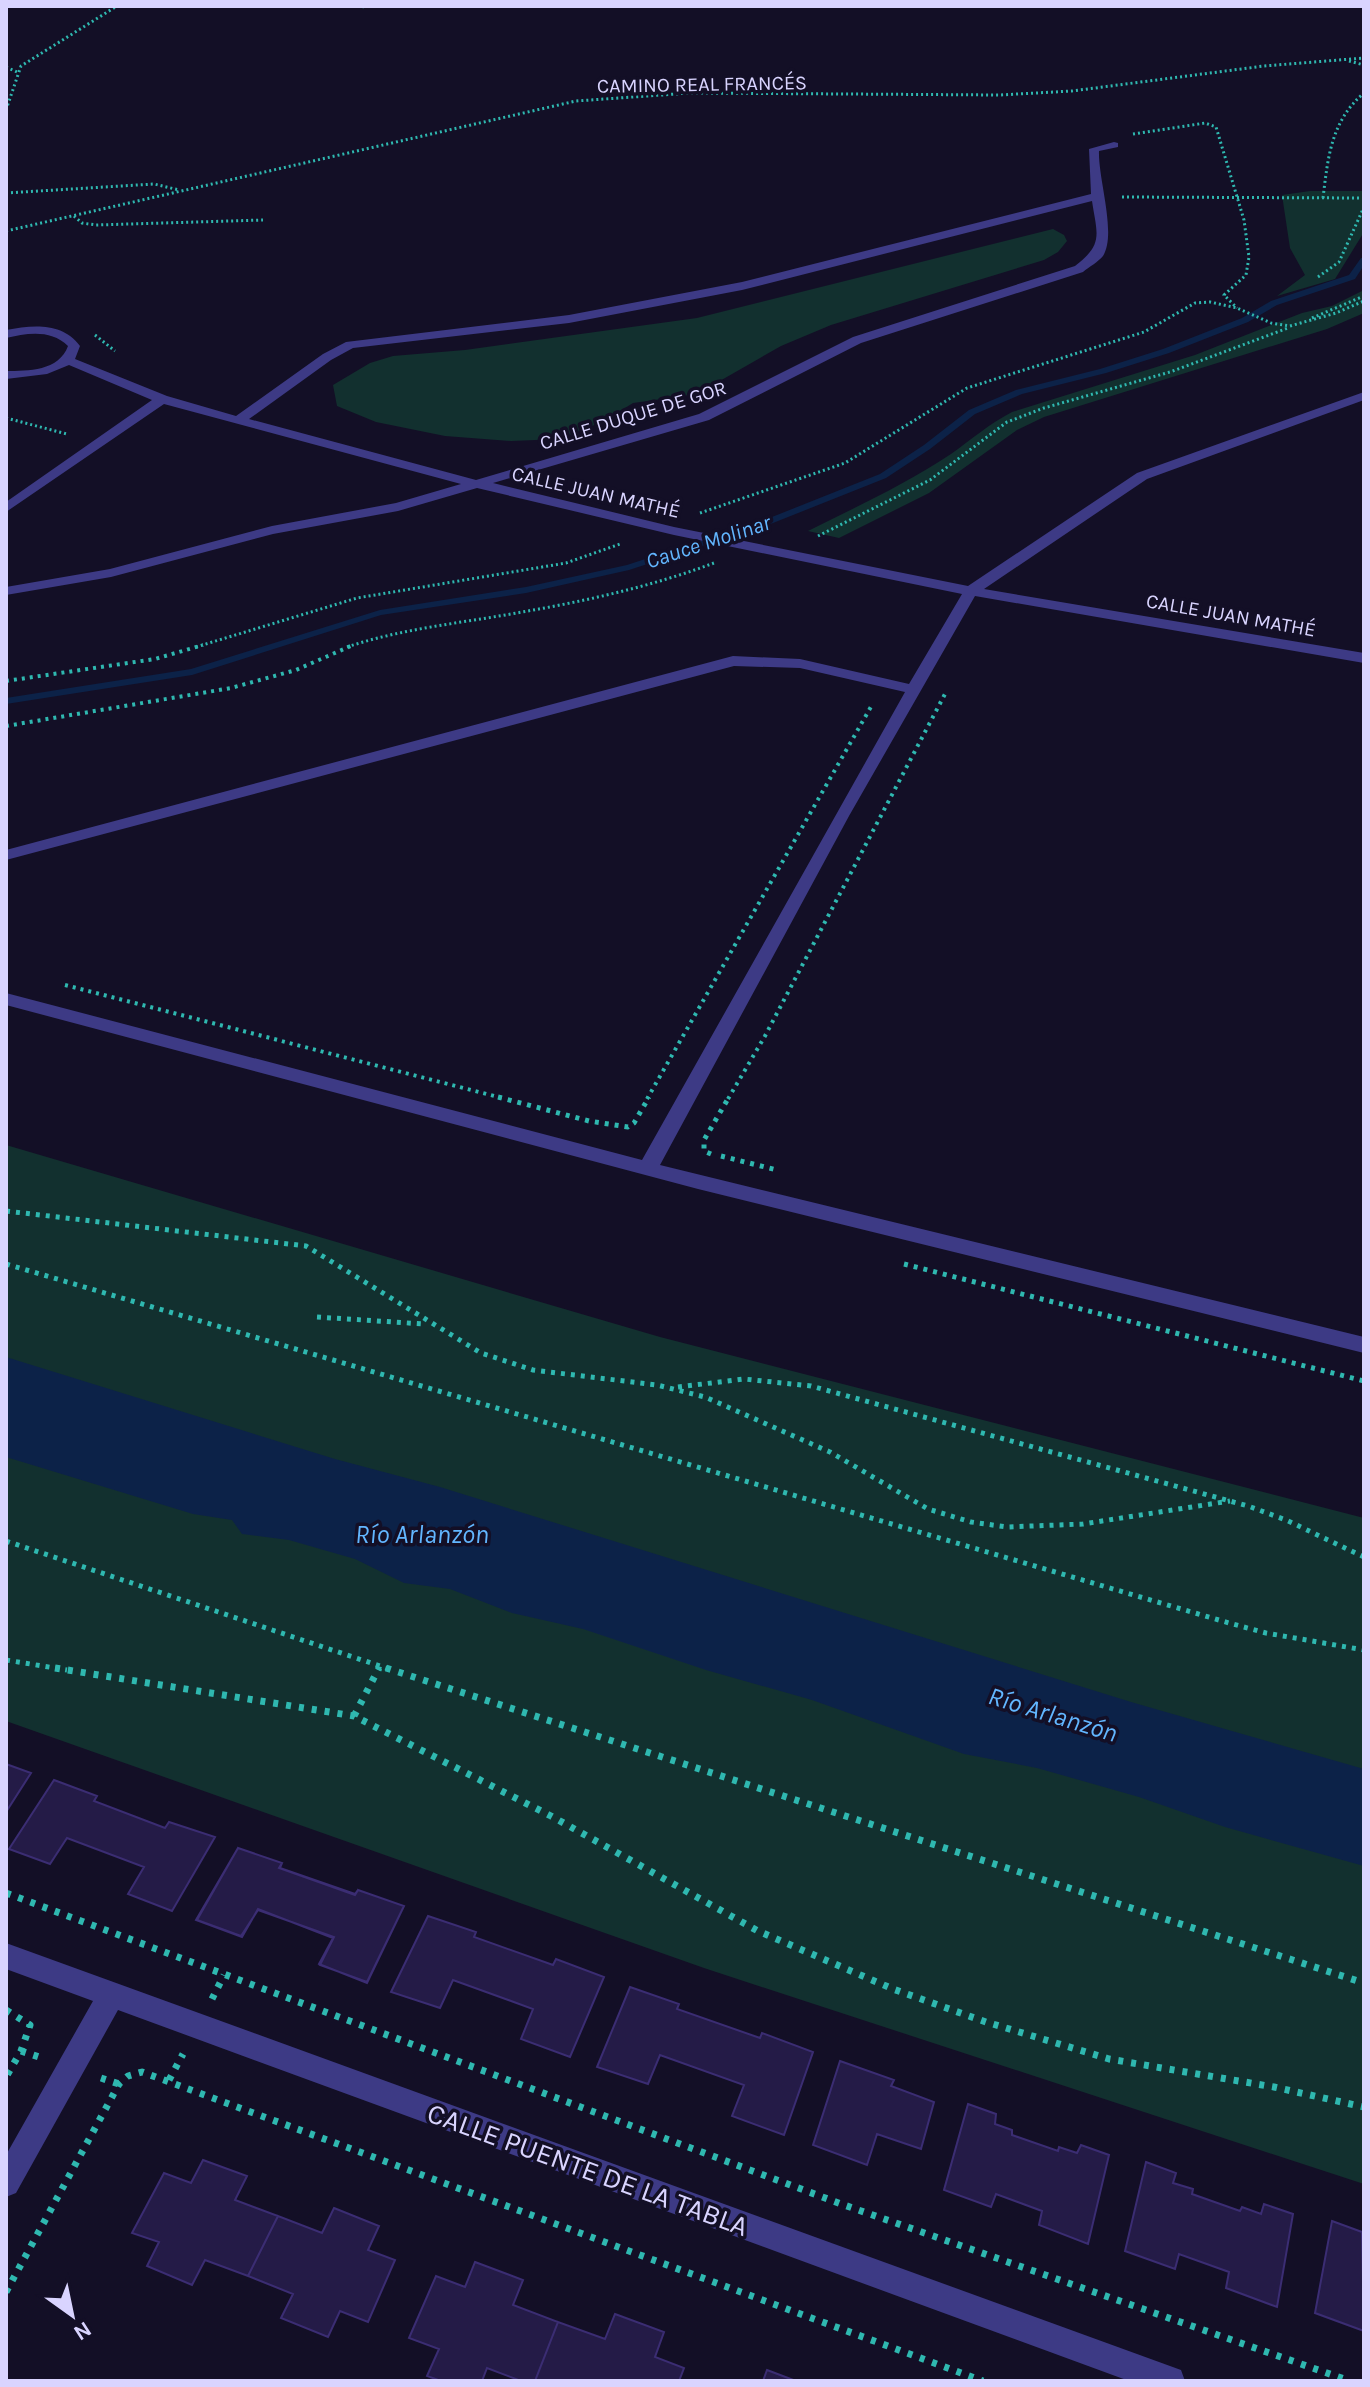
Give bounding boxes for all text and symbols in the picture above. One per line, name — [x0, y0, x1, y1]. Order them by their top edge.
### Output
street label: CAMINO REAL FRANCÉS — [597, 70, 807, 98]
street label: CALLE DUQUE DE GOR — [537, 376, 729, 455]
street label: CALLE JUAN MATHÉ — [510, 461, 682, 523]
water label: Cauce Molinar — [643, 509, 775, 574]
street label: CALLE JUAN MATHÉ — [1144, 588, 1318, 642]
water label: Río Arlanzón — [355, 1519, 489, 1550]
water label: Río Arlanzón — [984, 1680, 1121, 1749]
street label: CALLE PUENTE DE LA TABLA — [423, 2096, 753, 2243]
north arrow — [32, 2275, 112, 2355]
text: N — [69, 2316, 96, 2346]

